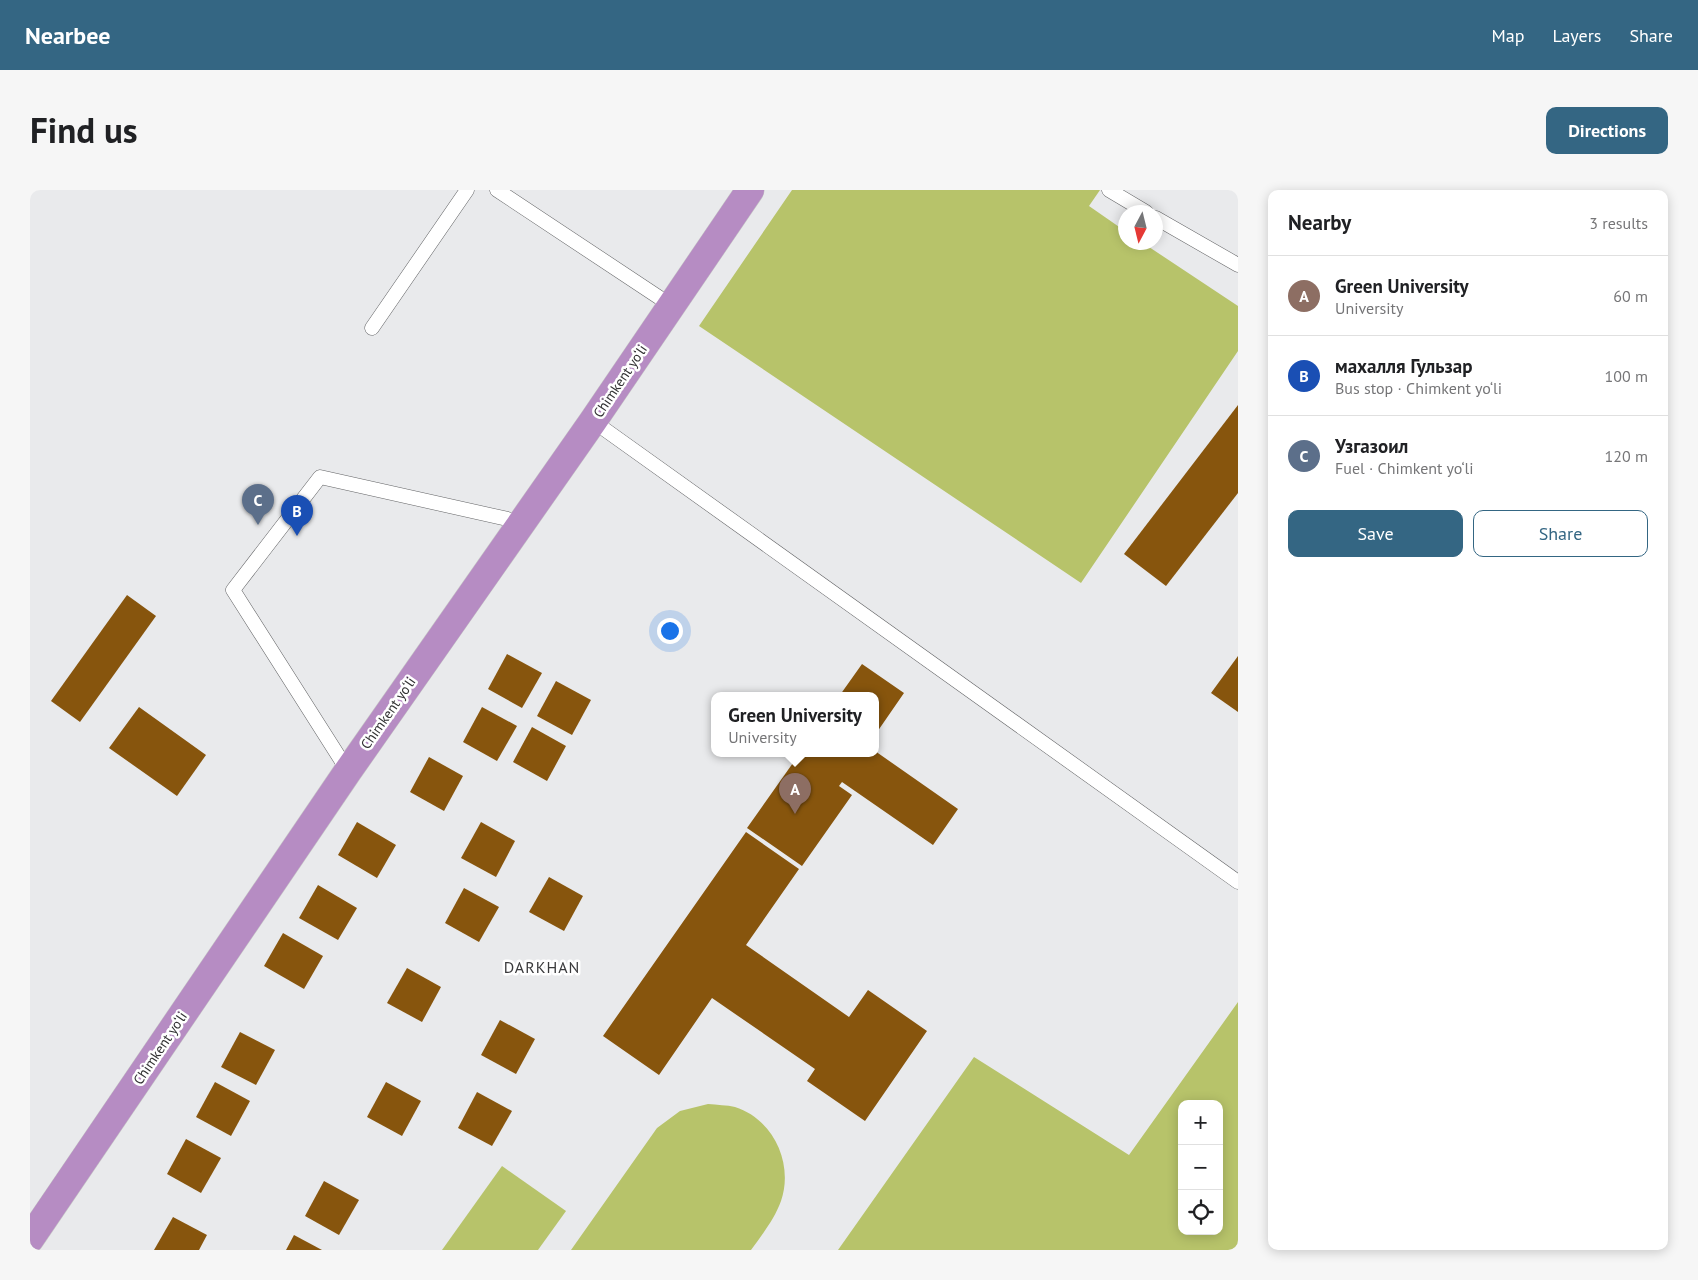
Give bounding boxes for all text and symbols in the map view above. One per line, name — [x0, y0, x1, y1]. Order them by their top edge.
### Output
text: Nearbee — [25, 20, 110, 51]
text: Map — [1492, 24, 1524, 47]
text: Layers — [1552, 24, 1601, 47]
text: Share — [1629, 24, 1673, 47]
text: Find us — [30, 107, 138, 153]
button: Directions — [1546, 107, 1668, 154]
north arrow — [1118, 205, 1163, 250]
text: Nearby — [1288, 209, 1351, 236]
text: 3 results — [1589, 213, 1648, 233]
text: Green University — [1335, 274, 1469, 298]
text: A — [1299, 286, 1309, 306]
text: 60 m — [1613, 286, 1648, 306]
text: University — [1335, 298, 1403, 318]
street label: Chimkent yo‘li — [589, 341, 651, 421]
text: махалля Гульзар — [1335, 354, 1472, 378]
text: B — [1299, 366, 1309, 386]
text: 100 m — [1605, 366, 1648, 386]
text: Bus stop · Chimkent yo‘li — [1335, 378, 1502, 398]
text: Узгазоил — [1335, 434, 1408, 458]
text: C — [1300, 446, 1308, 466]
text: 120 m — [1605, 446, 1648, 466]
text: Fuel · Chimkent yo‘li — [1335, 458, 1474, 478]
pin: C — [242, 484, 274, 525]
pin: B — [281, 495, 313, 536]
button: Save — [1288, 510, 1463, 557]
button: Share — [1473, 510, 1648, 557]
your location — [657, 618, 683, 644]
street label: Chimkent yo‘li — [357, 673, 419, 753]
popup — [711, 692, 879, 757]
text: Green University — [728, 703, 862, 727]
text: University — [728, 727, 797, 747]
pin: A — [779, 773, 811, 814]
district label: DARKHAN — [504, 957, 580, 977]
street label: Chimkent yo‘li — [129, 1008, 191, 1088]
map controls — [1178, 1100, 1223, 1235]
button: + — [1178, 1100, 1223, 1145]
button: − — [1178, 1145, 1223, 1190]
button: locate — [1178, 1190, 1223, 1235]

